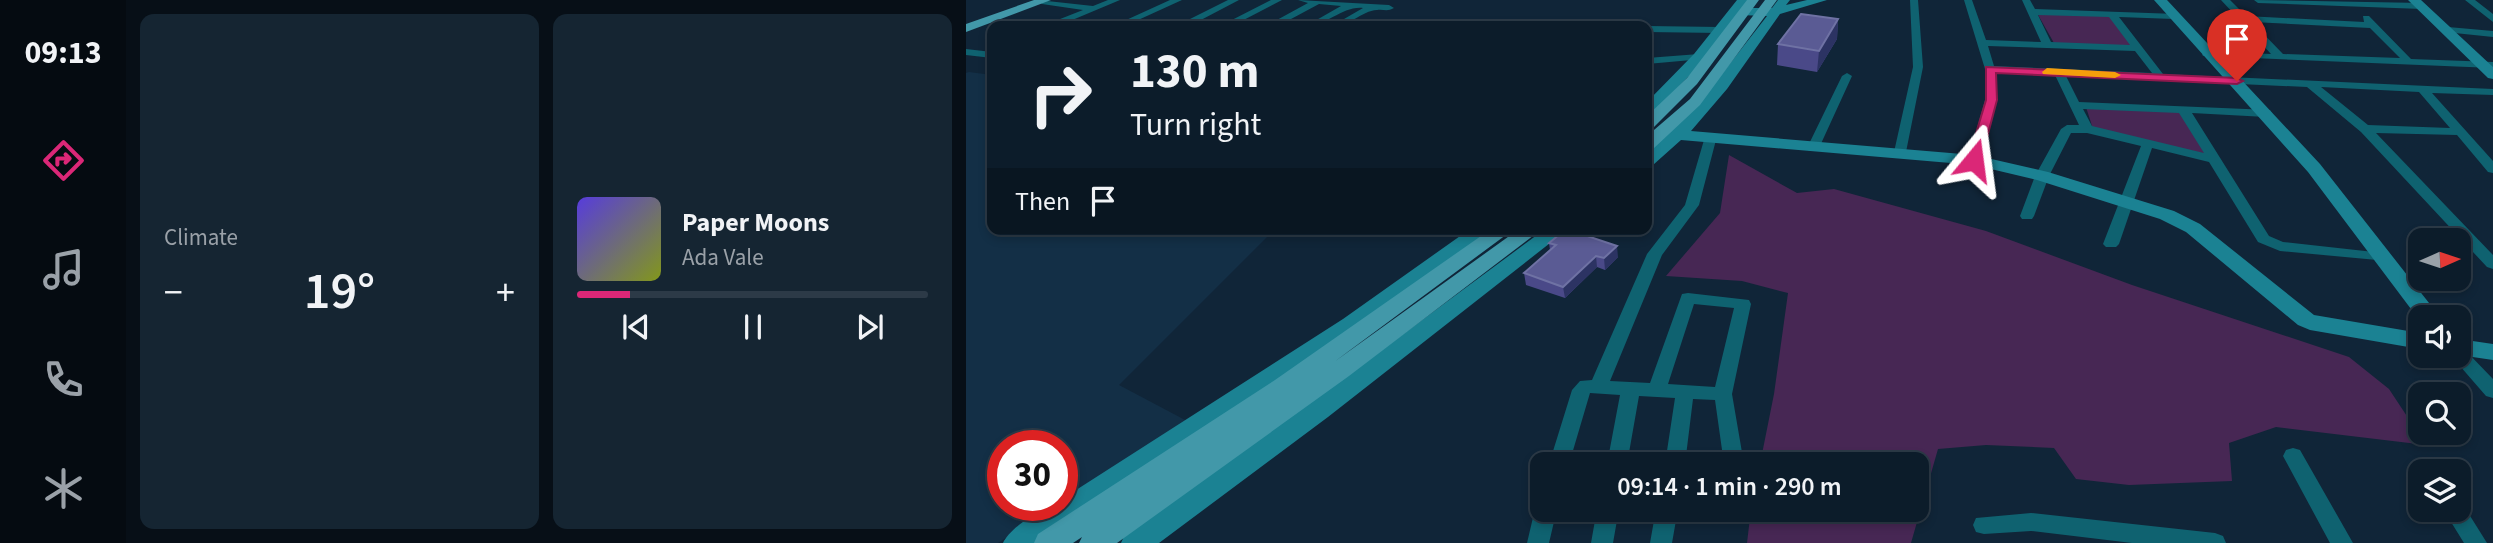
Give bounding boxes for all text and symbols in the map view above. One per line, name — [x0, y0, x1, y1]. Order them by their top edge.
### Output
pin — [2207, 9, 2267, 81]
icon: arrive — [2218, 20, 2256, 58]
text: 09:13 — [24, 30, 102, 76]
text: 130 m — [1130, 37, 1259, 107]
icon: right — [1015, 49, 1106, 140]
text: Turn right — [1130, 102, 1261, 148]
position arrow — [1937, 123, 2011, 197]
icon: directions — [39, 136, 88, 185]
icon: arrive — [1084, 182, 1122, 220]
text: Then — [1015, 183, 1070, 220]
text: Paper Moons — [682, 204, 829, 241]
text: Climate — [164, 221, 238, 254]
north arrow — [2408, 228, 2471, 290]
map controls — [2408, 228, 2471, 522]
text: Ada Vale — [682, 241, 764, 274]
icon: music — [39, 245, 88, 294]
text: 19° — [304, 255, 375, 329]
text: − — [164, 266, 183, 320]
text: + — [496, 266, 515, 320]
button: sound — [2408, 305, 2471, 368]
icon: previous — [617, 308, 655, 346]
icon: pause — [734, 308, 772, 346]
icon: next — [851, 308, 889, 346]
icon: phone — [39, 355, 88, 404]
button: search — [2408, 382, 2471, 445]
speed limit sign: 30 — [987, 430, 1078, 521]
button: layers — [2408, 459, 2471, 522]
icon: climate — [39, 464, 88, 513]
text: 09:14 · 1 min · 290 m — [1617, 468, 1842, 505]

